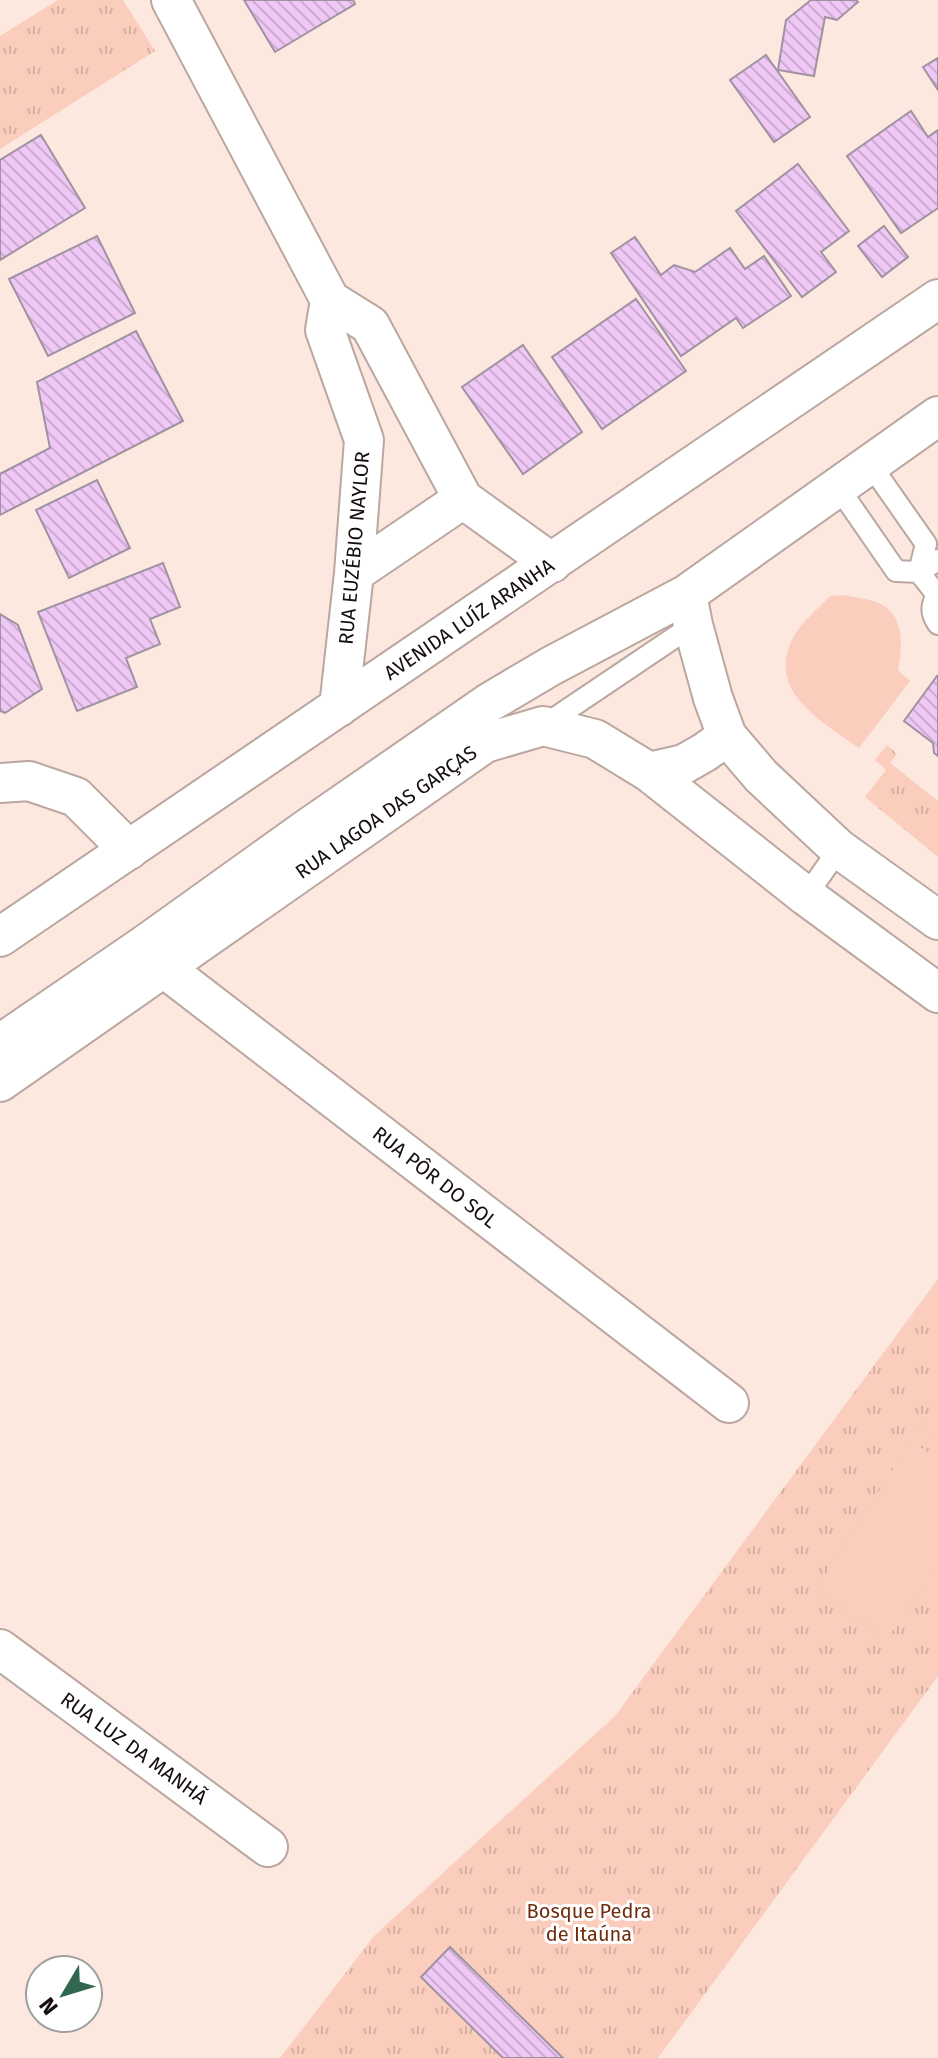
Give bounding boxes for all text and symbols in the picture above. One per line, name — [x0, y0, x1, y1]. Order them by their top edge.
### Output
street label: RUA EUZÉBIO NAYLOR — [334, 450, 374, 646]
street label: AVENIDA LUÍZ ARANHA — [379, 553, 559, 685]
street label: RUA LAGOA DAS GARÇAS — [291, 740, 482, 885]
street label: RUA PÔR DO SOL — [368, 1121, 502, 1233]
street label: RUA LUZ DA MANHÃ — [56, 1687, 212, 1810]
park label: Bosque Pedra de Itaúna — [527, 1899, 651, 1946]
north arrow — [24, 1954, 104, 2034]
text: N — [34, 1992, 64, 2020]

